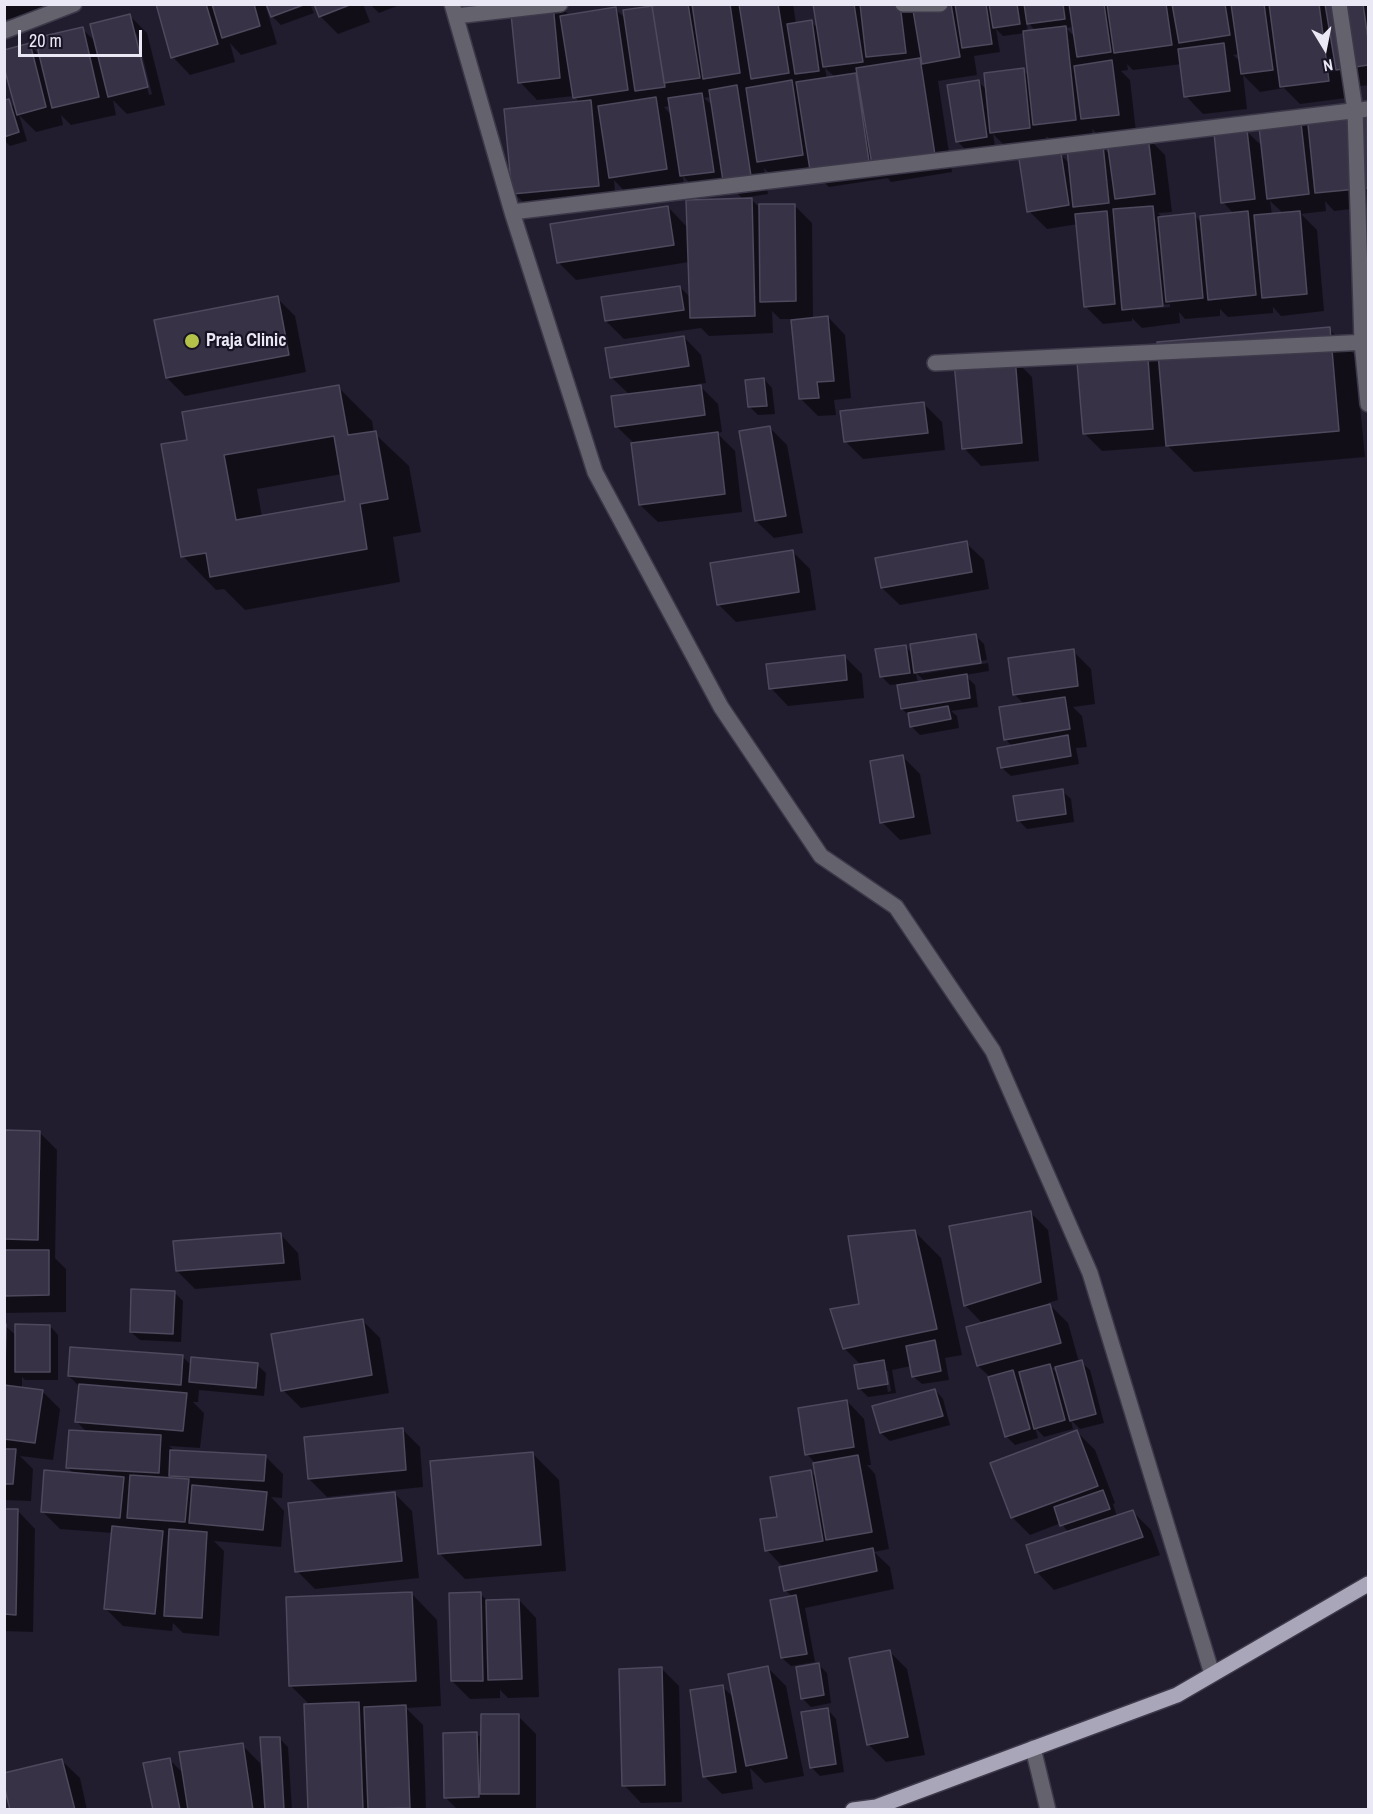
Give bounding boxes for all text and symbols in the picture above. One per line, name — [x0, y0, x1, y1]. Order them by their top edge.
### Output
scale bar — [21, 18, 146, 56]
north arrow — [1295, 18, 1355, 78]
text: 20 m — [29, 28, 62, 53]
text: N — [1322, 54, 1335, 77]
place label: Praja Clinic — [206, 330, 286, 352]
marker: Praja Clinic — [183, 332, 201, 350]

